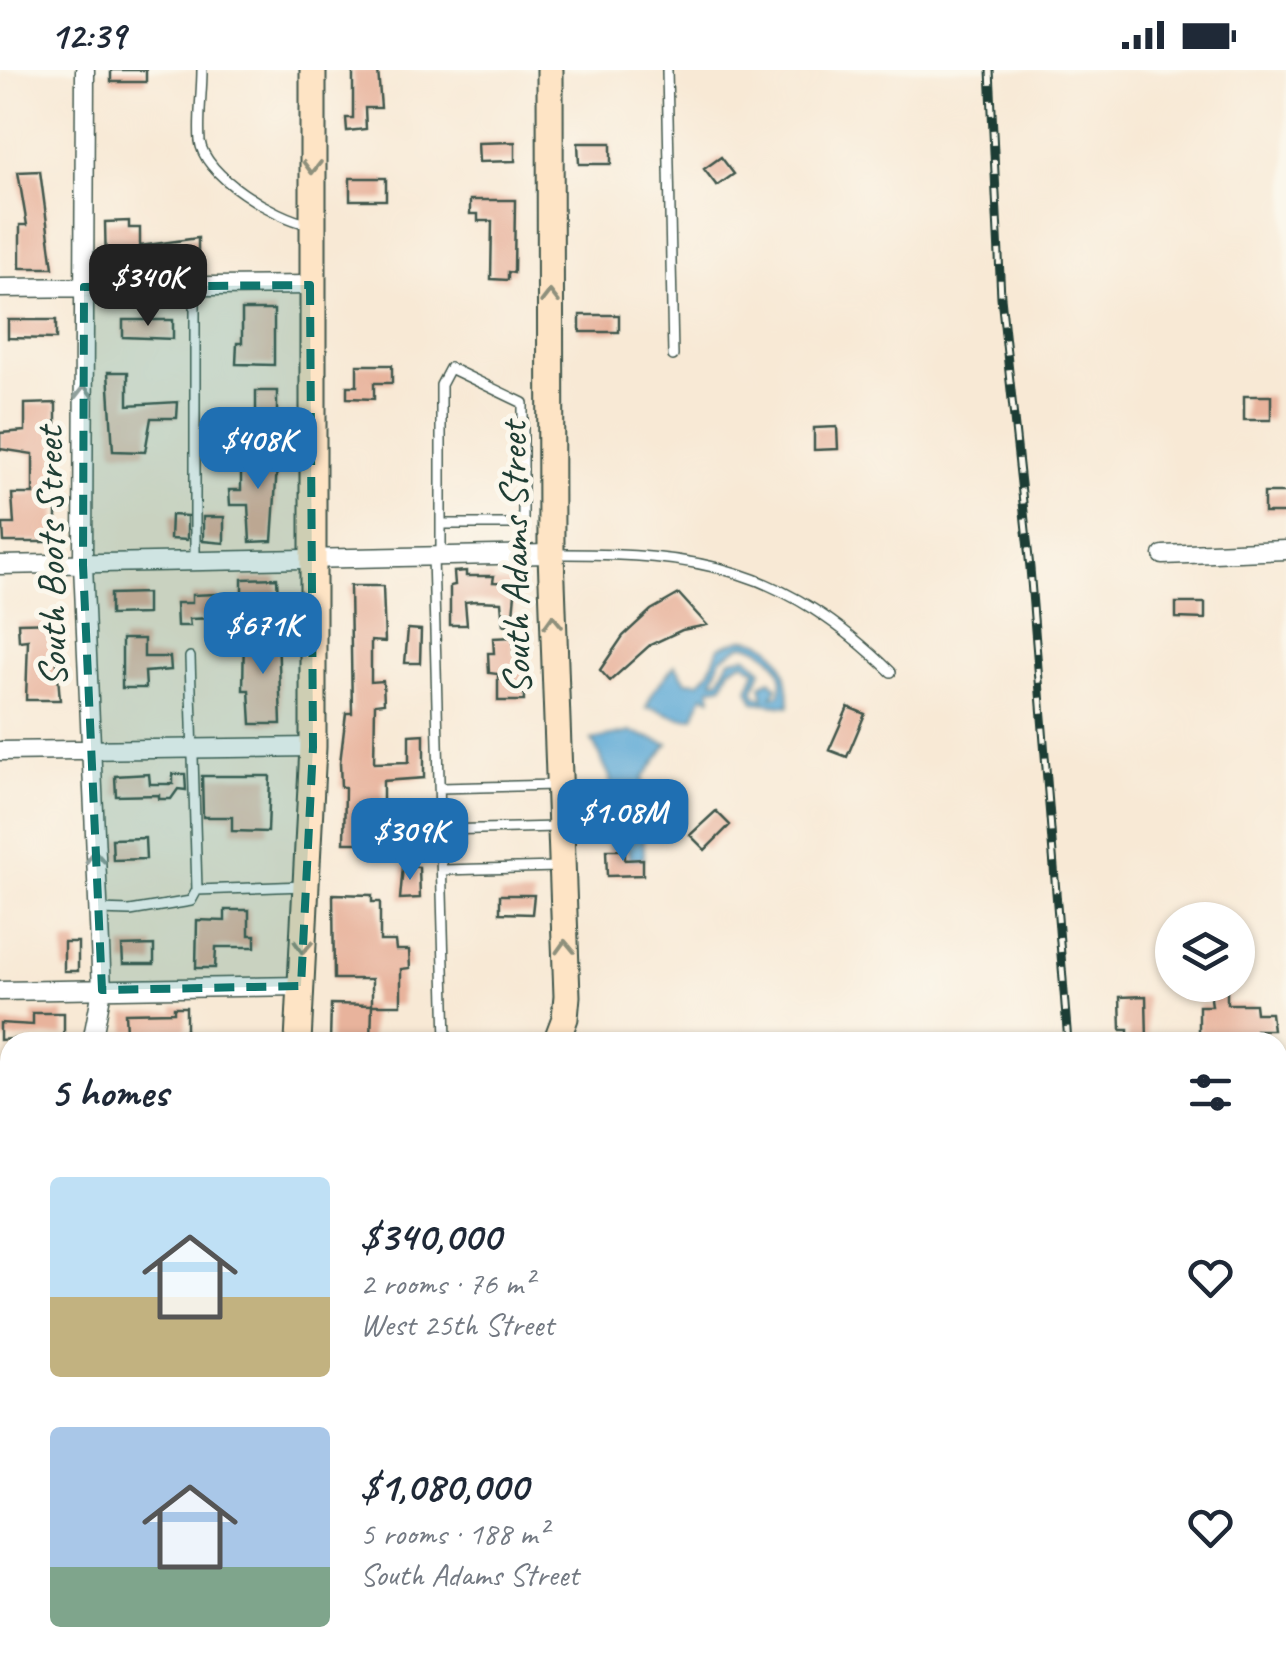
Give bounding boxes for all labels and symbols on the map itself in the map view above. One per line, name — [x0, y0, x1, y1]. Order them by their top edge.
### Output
one-way arrow — [301, 160, 322, 176]
pin: $340K — [78, 244, 218, 329]
one-way arrow — [539, 289, 561, 304]
one-way arrow — [73, 384, 95, 400]
pin: $408K — [188, 407, 328, 492]
street label: South Adams Street — [488, 417, 542, 695]
street label: South Boots Street — [24, 423, 78, 687]
pin: $671K — [193, 592, 333, 677]
one-way arrow — [543, 614, 564, 630]
pin: $1.08M — [542, 779, 704, 864]
pin: $309K — [340, 798, 480, 883]
one-way arrow — [85, 849, 106, 865]
one-way arrow — [555, 938, 576, 954]
one-way arrow — [293, 940, 314, 956]

